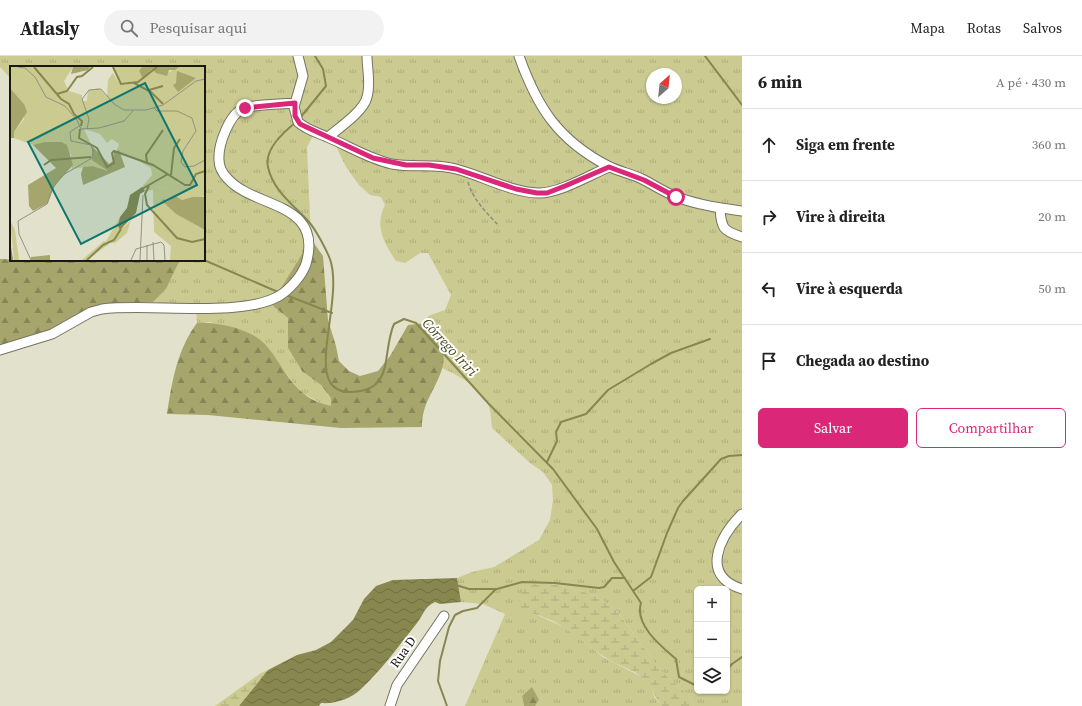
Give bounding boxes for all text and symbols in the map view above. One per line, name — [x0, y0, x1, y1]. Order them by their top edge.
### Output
search box — [104, 10, 384, 46]
text: Atlasly — [20, 15, 80, 41]
icon: search — [118, 17, 140, 39]
text: Pesquisar aqui — [150, 17, 247, 38]
text: Mapa — [910, 18, 945, 38]
text: Rotas — [967, 18, 1001, 38]
text: Salvos — [1023, 18, 1062, 38]
inset map — [10, 66, 205, 261]
north arrow — [646, 68, 682, 104]
text: 6 min — [758, 70, 802, 94]
text: A pé · 430 m — [996, 74, 1066, 91]
route end — [236, 99, 254, 117]
icon: ahead — [758, 134, 780, 156]
text: Siga em frente — [796, 134, 895, 155]
text: 360 m — [1032, 136, 1066, 153]
route start — [667, 188, 685, 206]
icon: right — [758, 206, 780, 228]
text: Vire à direita — [796, 206, 885, 227]
text: 20 m — [1038, 208, 1066, 225]
icon: left — [758, 278, 780, 300]
text: Vire à esquerda — [796, 278, 903, 299]
text: 50 m — [1038, 280, 1066, 297]
water label: Córrego Iriri — [418, 314, 483, 381]
icon: arrive — [758, 350, 780, 372]
text: Chegada ao destino — [796, 350, 929, 371]
button: Salvar — [758, 408, 908, 448]
button: Compartilhar — [916, 408, 1066, 448]
map controls — [694, 586, 730, 694]
button: + — [694, 586, 730, 622]
button: − — [694, 622, 730, 658]
street label: Rua D — [386, 633, 420, 671]
button: layers — [694, 658, 730, 694]

